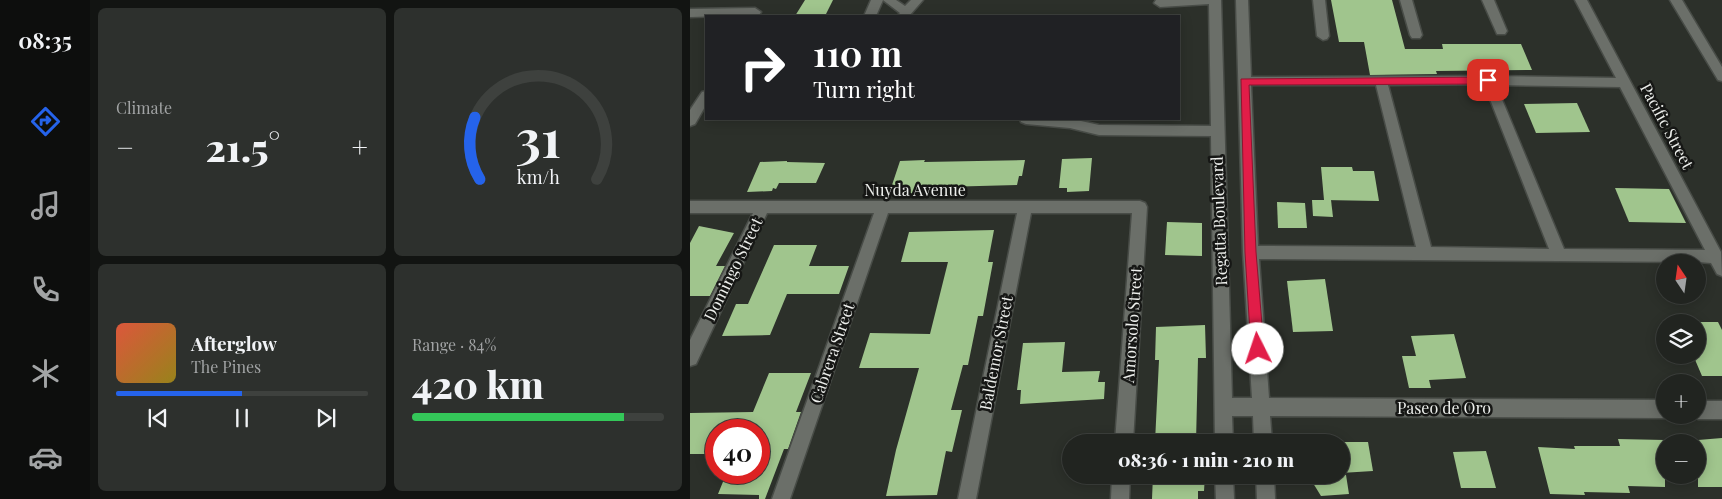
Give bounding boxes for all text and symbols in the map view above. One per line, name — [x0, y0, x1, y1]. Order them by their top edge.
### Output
text: 08:35 — [18, 25, 72, 55]
text: 110 m — [813, 29, 902, 76]
icon: right — [730, 35, 795, 100]
pin — [1467, 59, 1509, 101]
icon: arrive — [1474, 66, 1502, 94]
text: Turn right — [813, 74, 915, 104]
street label: Pacific Street — [1636, 79, 1699, 173]
text: Climate — [116, 97, 172, 118]
text: 31 — [515, 102, 561, 171]
icon: directions — [28, 104, 63, 139]
text: 21.5° — [206, 121, 280, 172]
text: − — [116, 128, 134, 165]
text: + — [352, 128, 368, 165]
street label: Regatta Boulevard — [1206, 156, 1231, 286]
text: km/h — [517, 165, 560, 188]
street label: Nuyda Avenue — [864, 179, 966, 200]
icon: music — [28, 188, 63, 223]
street label: Domingo Street — [698, 213, 767, 324]
north arrow — [1656, 254, 1706, 304]
map controls — [1656, 254, 1706, 484]
street label: Amorsolo Street — [1117, 266, 1146, 385]
icon: phone — [28, 272, 63, 307]
street label: Baldemor Street — [974, 293, 1017, 412]
street label: Cabrera Street — [805, 300, 859, 406]
button: layers — [1656, 314, 1706, 364]
position arrow — [1231, 322, 1283, 374]
text: Afterglow — [191, 330, 277, 356]
text: Range · 84% — [412, 334, 496, 355]
icon: climate — [28, 356, 63, 391]
text: The Pines — [191, 356, 261, 377]
text: 420 km — [412, 358, 544, 409]
button: + — [1656, 374, 1706, 424]
street label: Paseo de Oro — [1397, 397, 1491, 418]
icon: previous — [144, 404, 172, 432]
icon: pause — [228, 404, 256, 432]
icon: next — [312, 404, 340, 432]
speed limit sign: 40 — [705, 419, 770, 484]
button: − — [1656, 434, 1706, 484]
icon: car — [28, 440, 63, 475]
text: 08:36 · 1 min · 210 m — [1118, 446, 1294, 472]

